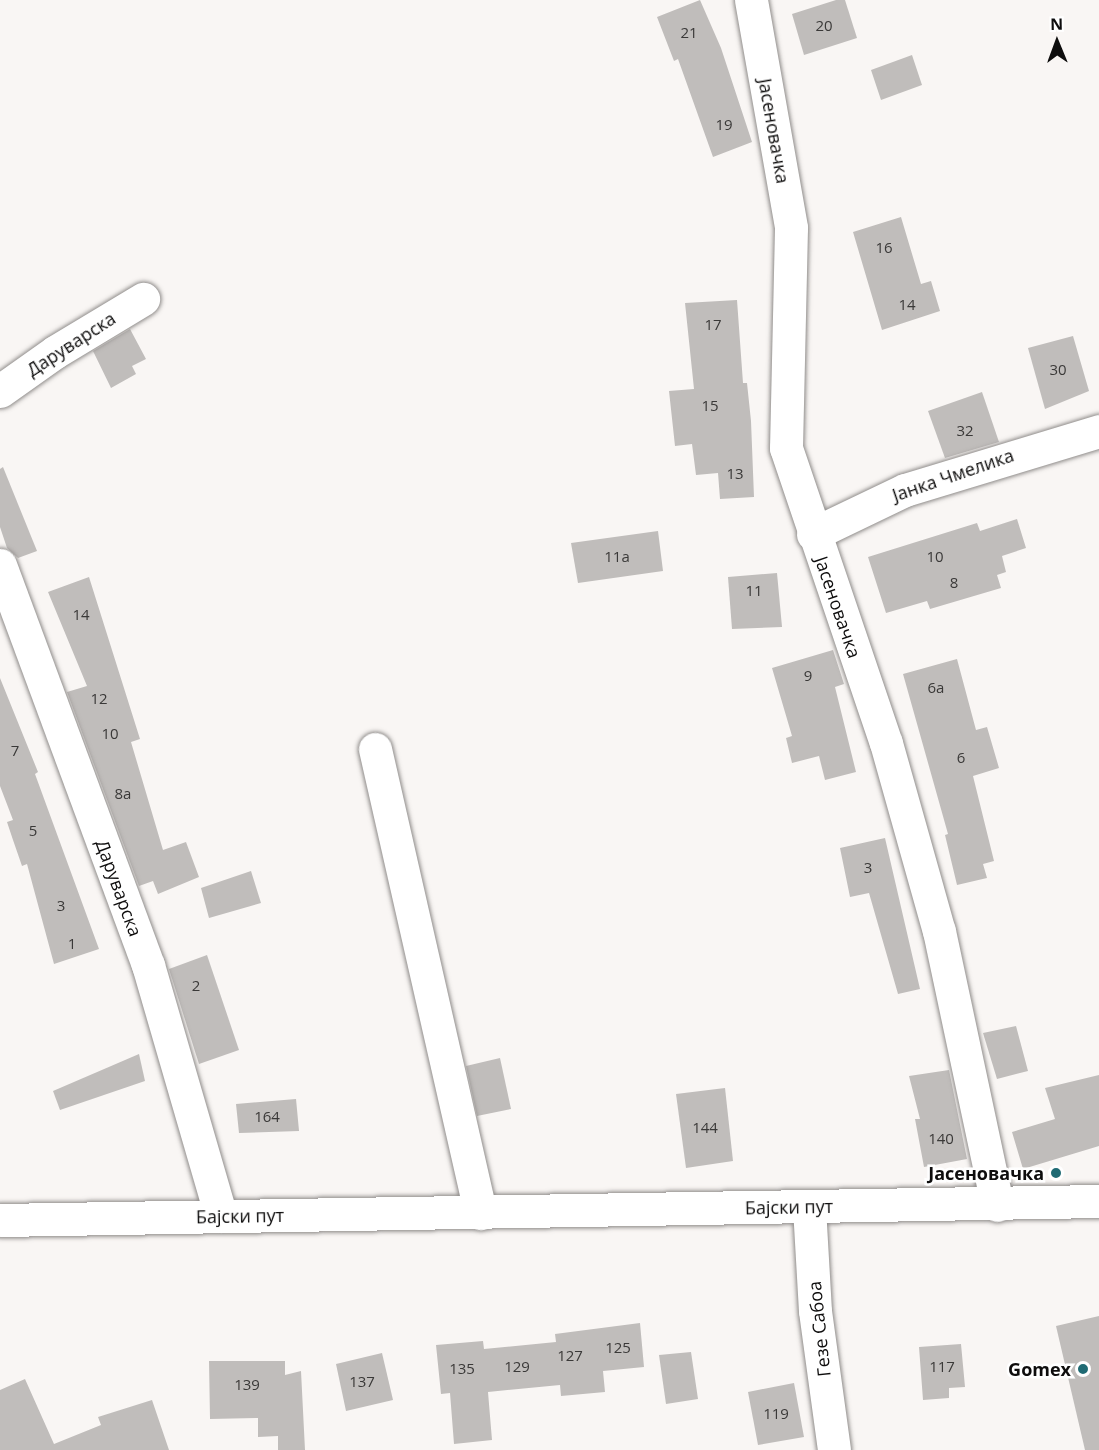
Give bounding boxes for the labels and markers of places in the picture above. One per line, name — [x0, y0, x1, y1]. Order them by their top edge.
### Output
place label: Јасеновачка — [928, 1162, 1044, 1184]
marker: Јасеновачка — [1049, 1166, 1063, 1180]
place label: Gomex — [1008, 1358, 1071, 1380]
marker: Gomex — [1076, 1362, 1090, 1376]

